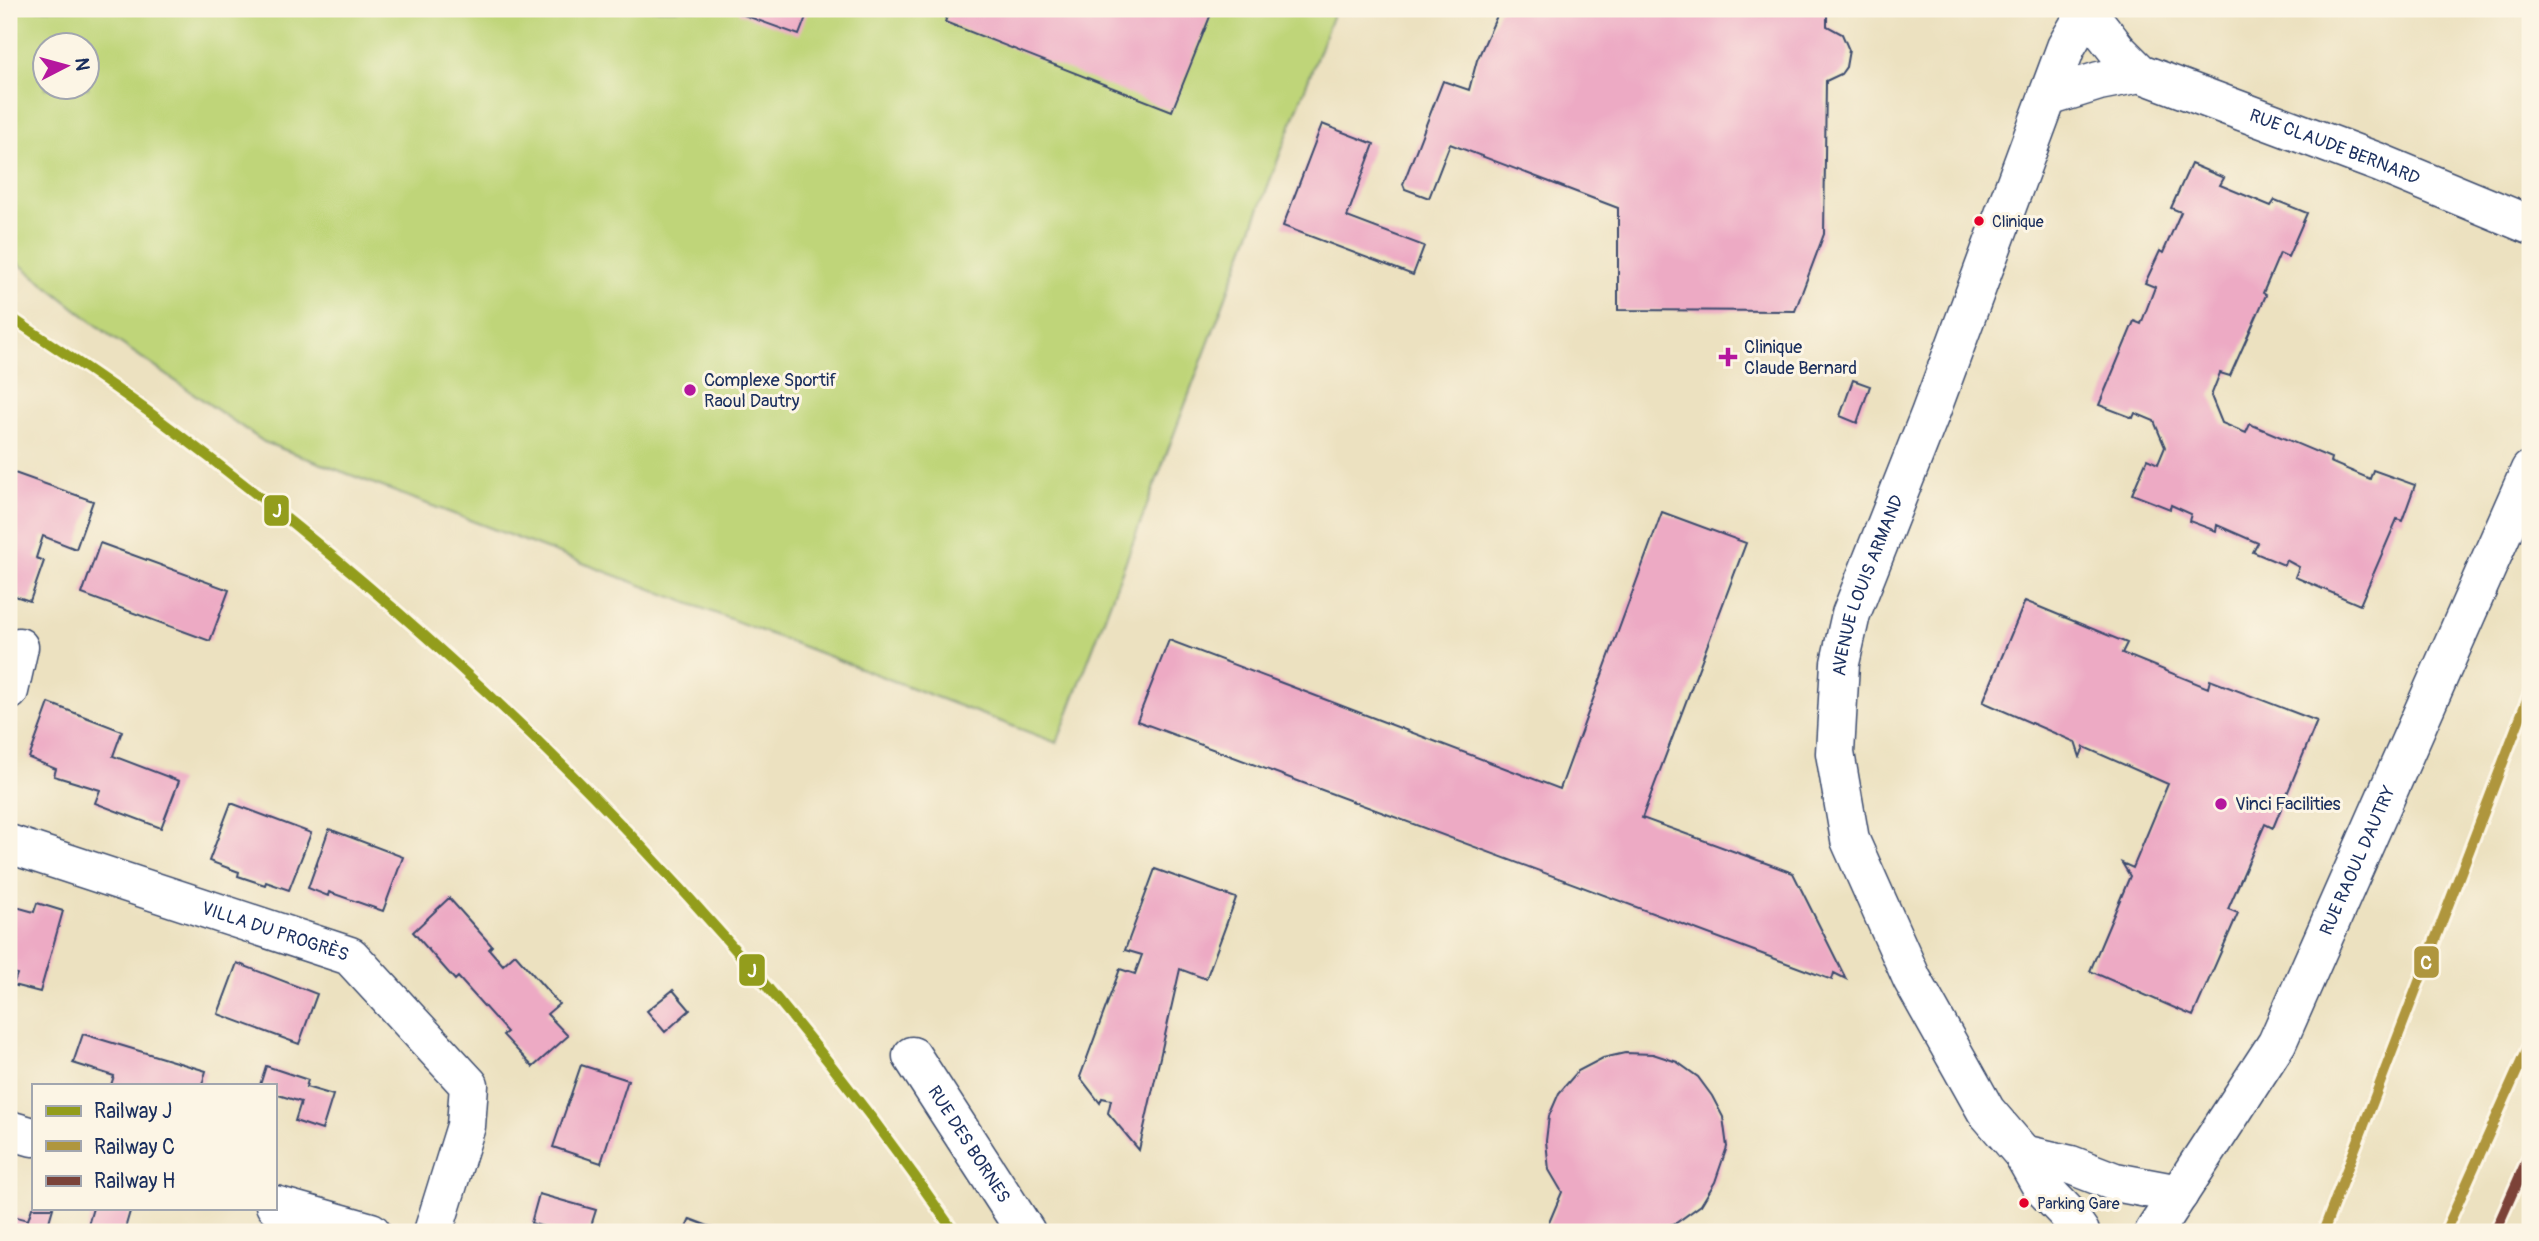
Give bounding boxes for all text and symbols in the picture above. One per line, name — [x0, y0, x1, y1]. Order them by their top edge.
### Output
north arrow — [32, 32, 102, 102]
text: N — [69, 57, 95, 72]
street label: RUE CLAUDE BERNARD — [2246, 104, 2423, 190]
place label: Clinique — [1992, 212, 2044, 232]
marker: Clinique — [1972, 214, 1986, 228]
place label: Clinique Claude Bernard — [1744, 336, 1857, 380]
marker: Clinique Claude Bernard — [1718, 347, 1738, 367]
place label: Complexe Sportif Raoul Dautry — [704, 369, 837, 413]
marker: Complexe Sportif Raoul Dautry — [682, 382, 698, 398]
street label: AVENUE LOUIS ARMAND — [1828, 492, 1909, 677]
line badge: J — [263, 494, 290, 527]
text: J — [272, 499, 282, 523]
street label: RUE RAOUL DAUTRY — [2315, 782, 2401, 939]
place label: Vinci Facilities — [2235, 793, 2341, 816]
marker: Vinci Facilities — [2213, 796, 2229, 812]
street label: VILLA DU PROGRÈS — [198, 897, 351, 967]
line badge: C — [2413, 945, 2440, 979]
text: C — [2420, 951, 2432, 975]
line badge: J — [738, 953, 766, 987]
text: J — [747, 959, 757, 983]
street label: RUE DES BORNES — [922, 1082, 1015, 1207]
legend — [32, 1084, 276, 1210]
text: Railway J — [94, 1098, 172, 1125]
text: Railway C — [94, 1134, 175, 1161]
text: Railway H — [94, 1168, 175, 1195]
place label: Parking Gare — [2037, 1194, 2120, 1214]
marker: Parking Gare — [2017, 1196, 2031, 1210]

